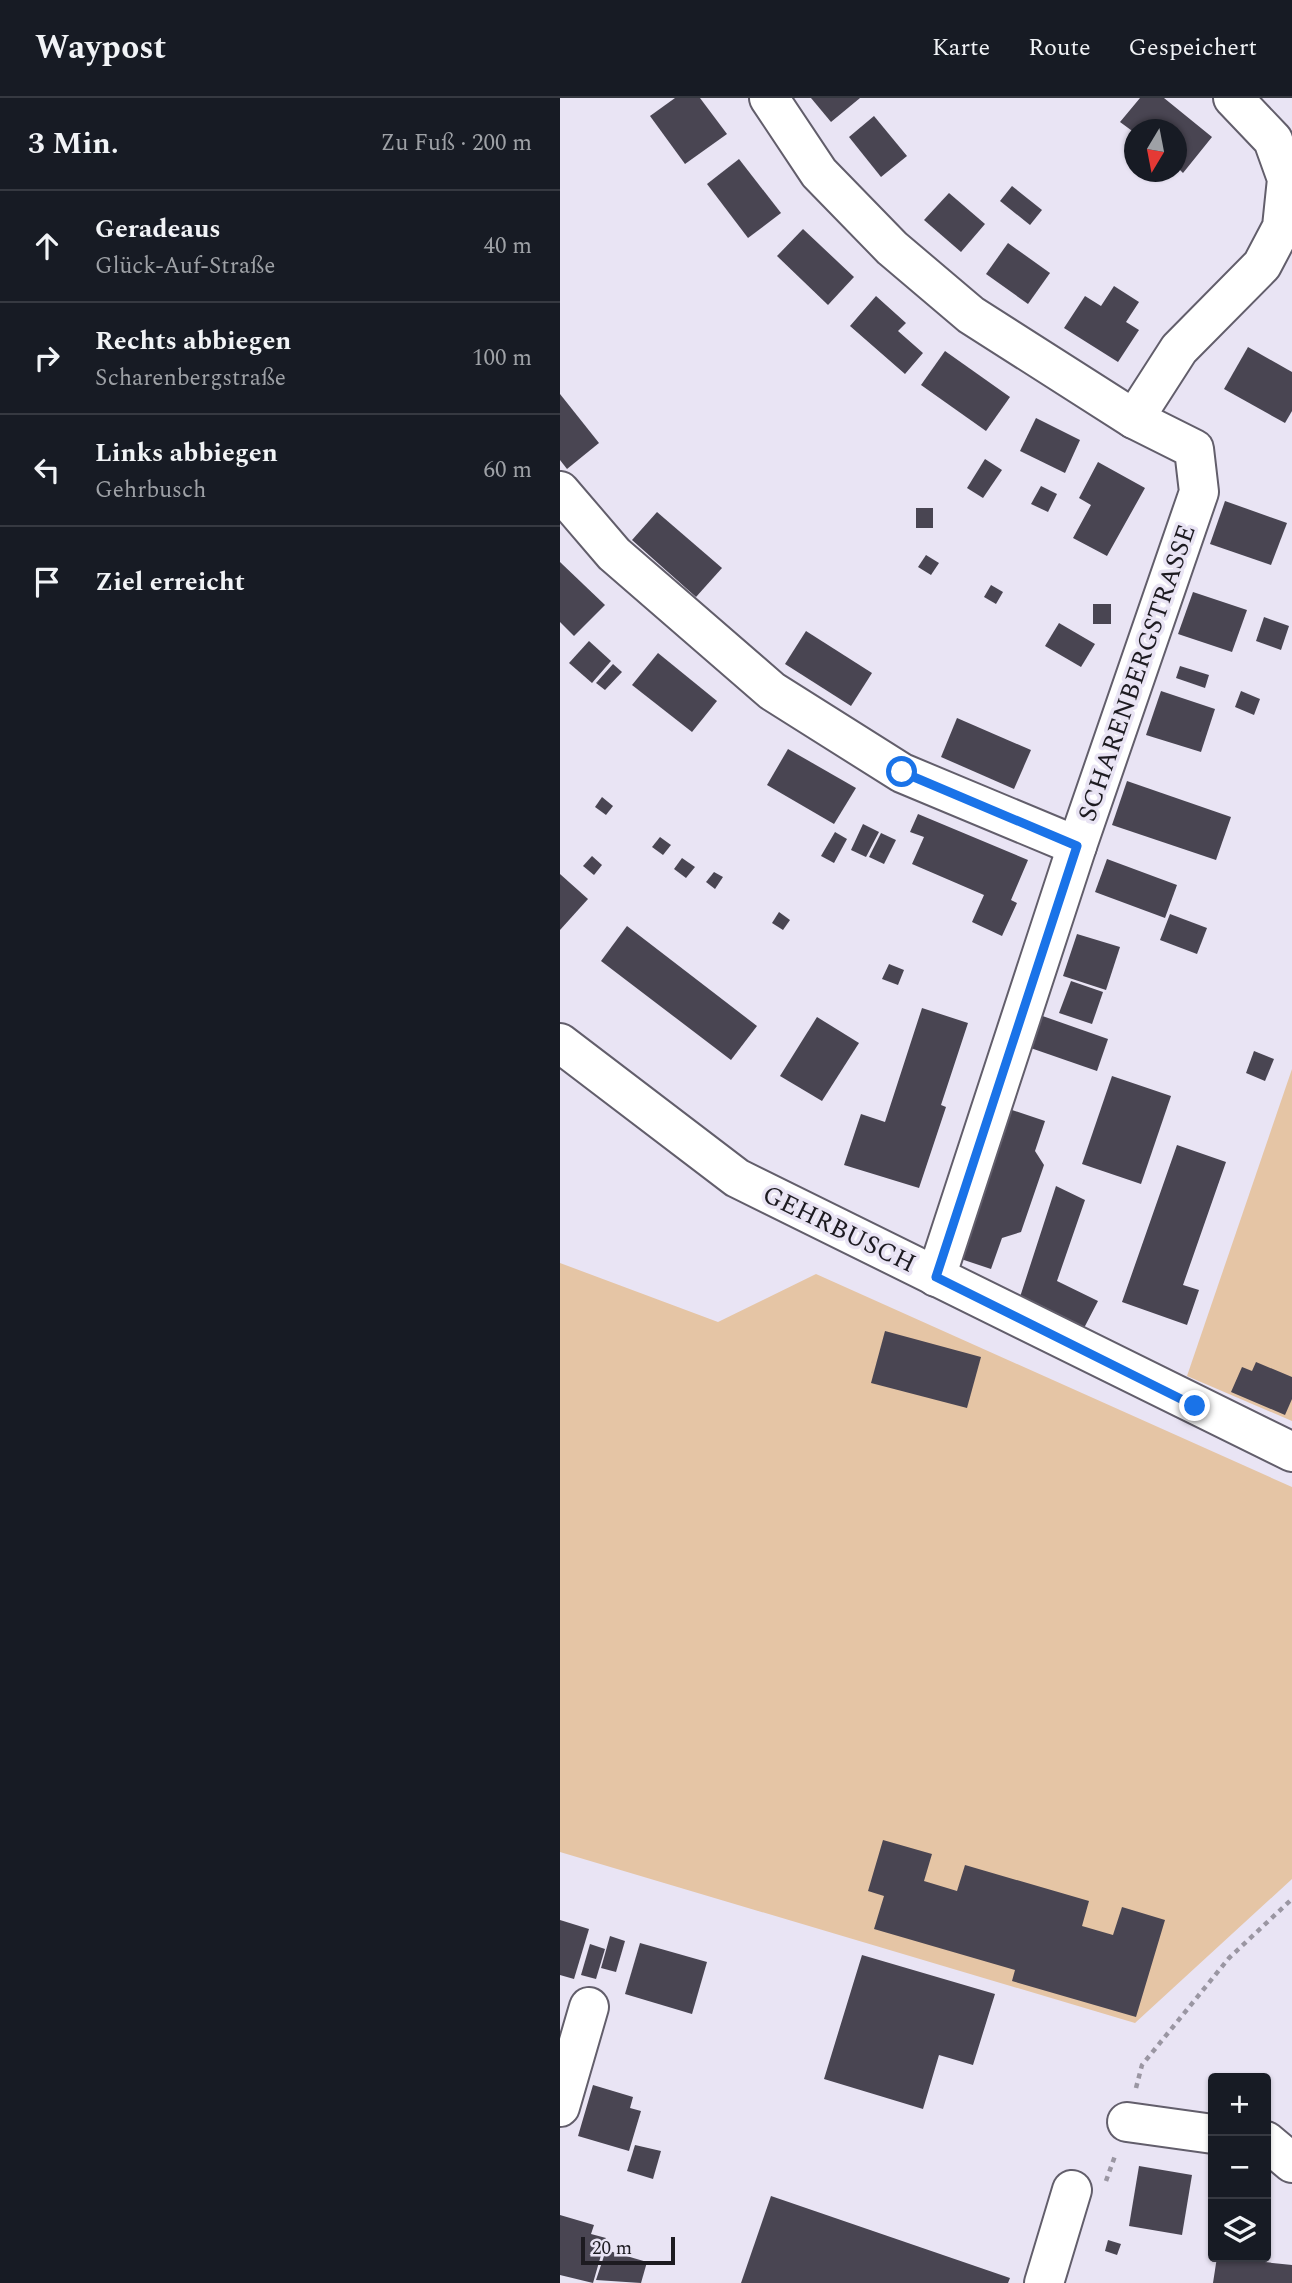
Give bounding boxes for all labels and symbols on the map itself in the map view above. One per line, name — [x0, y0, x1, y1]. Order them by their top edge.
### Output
north arrow — [1124, 119, 1187, 182]
street label: SCHARENBERGSTRASSE — [1067, 519, 1207, 827]
route start — [886, 756, 917, 787]
street label: GEHRBUSCH — [755, 1175, 923, 1283]
route end — [1179, 1390, 1210, 1421]
scale bar — [581, 2234, 676, 2266]

